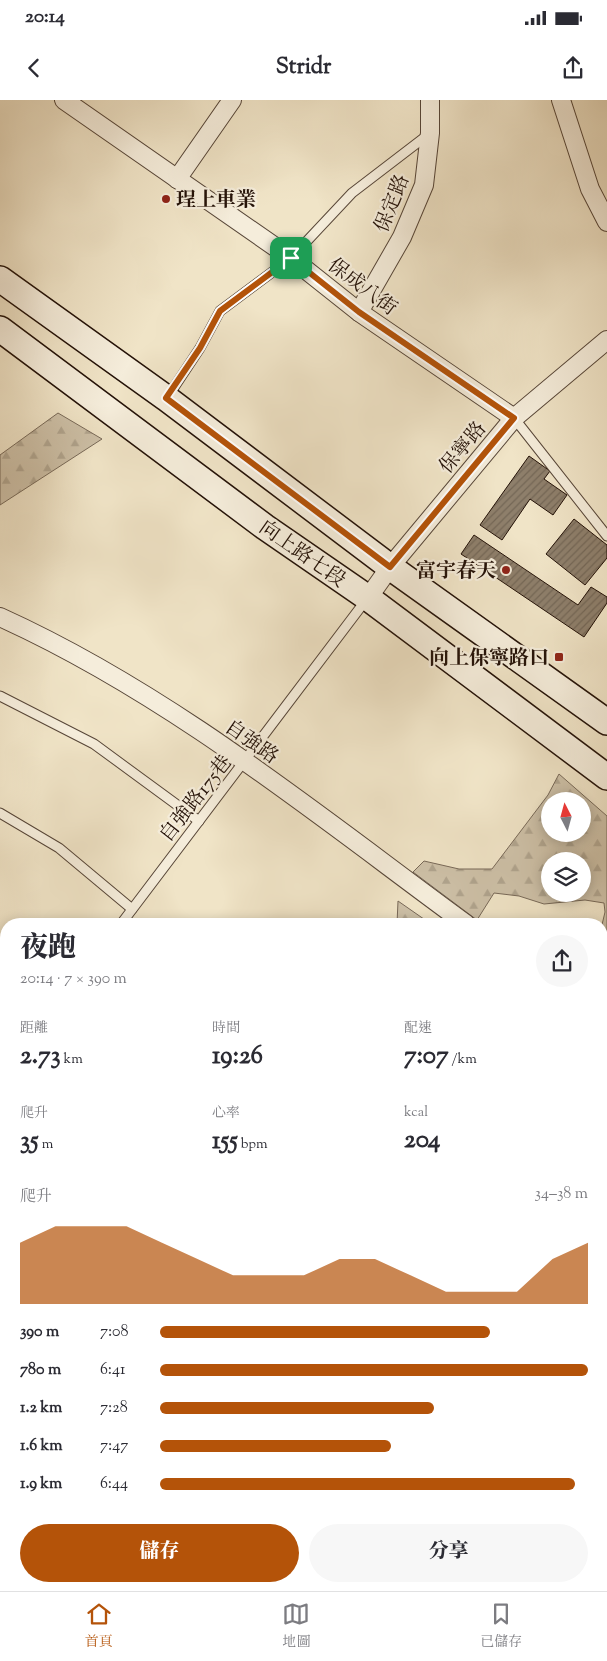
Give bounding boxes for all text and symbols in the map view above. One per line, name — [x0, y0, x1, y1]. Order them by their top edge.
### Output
text: 20:14 — [25, 4, 65, 31]
text: Stridr — [276, 52, 331, 84]
icon: back — [20, 54, 48, 82]
icon: share — [559, 54, 587, 82]
street label: 保定路 — [369, 171, 418, 237]
place label: 珵上車業 — [176, 187, 256, 216]
marker: 珵上車業 — [160, 193, 172, 205]
pin — [270, 237, 312, 279]
icon: arrive — [277, 244, 305, 272]
street label: 保成八街 — [321, 252, 402, 324]
street label: 保寧路 — [434, 416, 494, 481]
street label: 向上路七段 — [252, 514, 351, 596]
place label: 富宇春天 — [416, 558, 496, 587]
marker: 富宇春天 — [500, 564, 512, 576]
place label: 向上保寧路口 — [429, 645, 549, 674]
marker: 向上保寧路口 — [553, 651, 565, 663]
street label: 自強路 — [218, 714, 283, 772]
street label: 自強路175巷 — [154, 750, 240, 849]
north arrow — [541, 792, 591, 842]
map controls — [541, 792, 591, 902]
button: layers — [541, 852, 591, 902]
text: 夜跑 — [20, 929, 76, 969]
button: share — [536, 935, 588, 987]
text: 20:14 · 7 × 390 m — [20, 968, 127, 991]
text: 距離 — [20, 1019, 48, 1039]
text: 時間 — [212, 1019, 240, 1039]
text: 配速 — [404, 1019, 432, 1039]
text: 2.73 — [20, 1039, 61, 1075]
text: 19:26 — [212, 1039, 263, 1075]
text: 7:07 — [404, 1039, 449, 1075]
text: km — [61, 1050, 83, 1070]
text: /km — [449, 1050, 477, 1070]
text: kcal — [404, 1103, 428, 1123]
text: 爬升 — [20, 1104, 48, 1124]
text: 心率 — [212, 1104, 240, 1124]
text: 204 — [404, 1123, 440, 1159]
text: 35 — [20, 1124, 39, 1160]
text: 155 — [212, 1124, 238, 1160]
text: m — [39, 1135, 53, 1155]
text: bpm — [238, 1135, 268, 1155]
text: 34–38 m — [535, 1183, 588, 1206]
text: 爬升 — [20, 1186, 52, 1209]
text: 390 m — [20, 1321, 59, 1344]
text: 7:08 — [100, 1321, 128, 1344]
text: 780 m — [20, 1359, 61, 1382]
text: 6:41 — [100, 1359, 125, 1382]
text: 1.2 km — [20, 1397, 62, 1420]
text: 7:28 — [100, 1397, 128, 1420]
text: 1.6 km — [20, 1435, 62, 1458]
text: 7:47 — [100, 1435, 128, 1458]
text: 1.9 km — [20, 1473, 62, 1496]
text: 6:44 — [100, 1473, 128, 1496]
button: 儲存 — [20, 1524, 299, 1582]
button: 分享 — [309, 1524, 588, 1582]
tab: 首頁 — [85, 1600, 113, 1653]
tab: 地圖 — [282, 1600, 310, 1653]
tab: 已儲存 — [480, 1600, 522, 1653]

